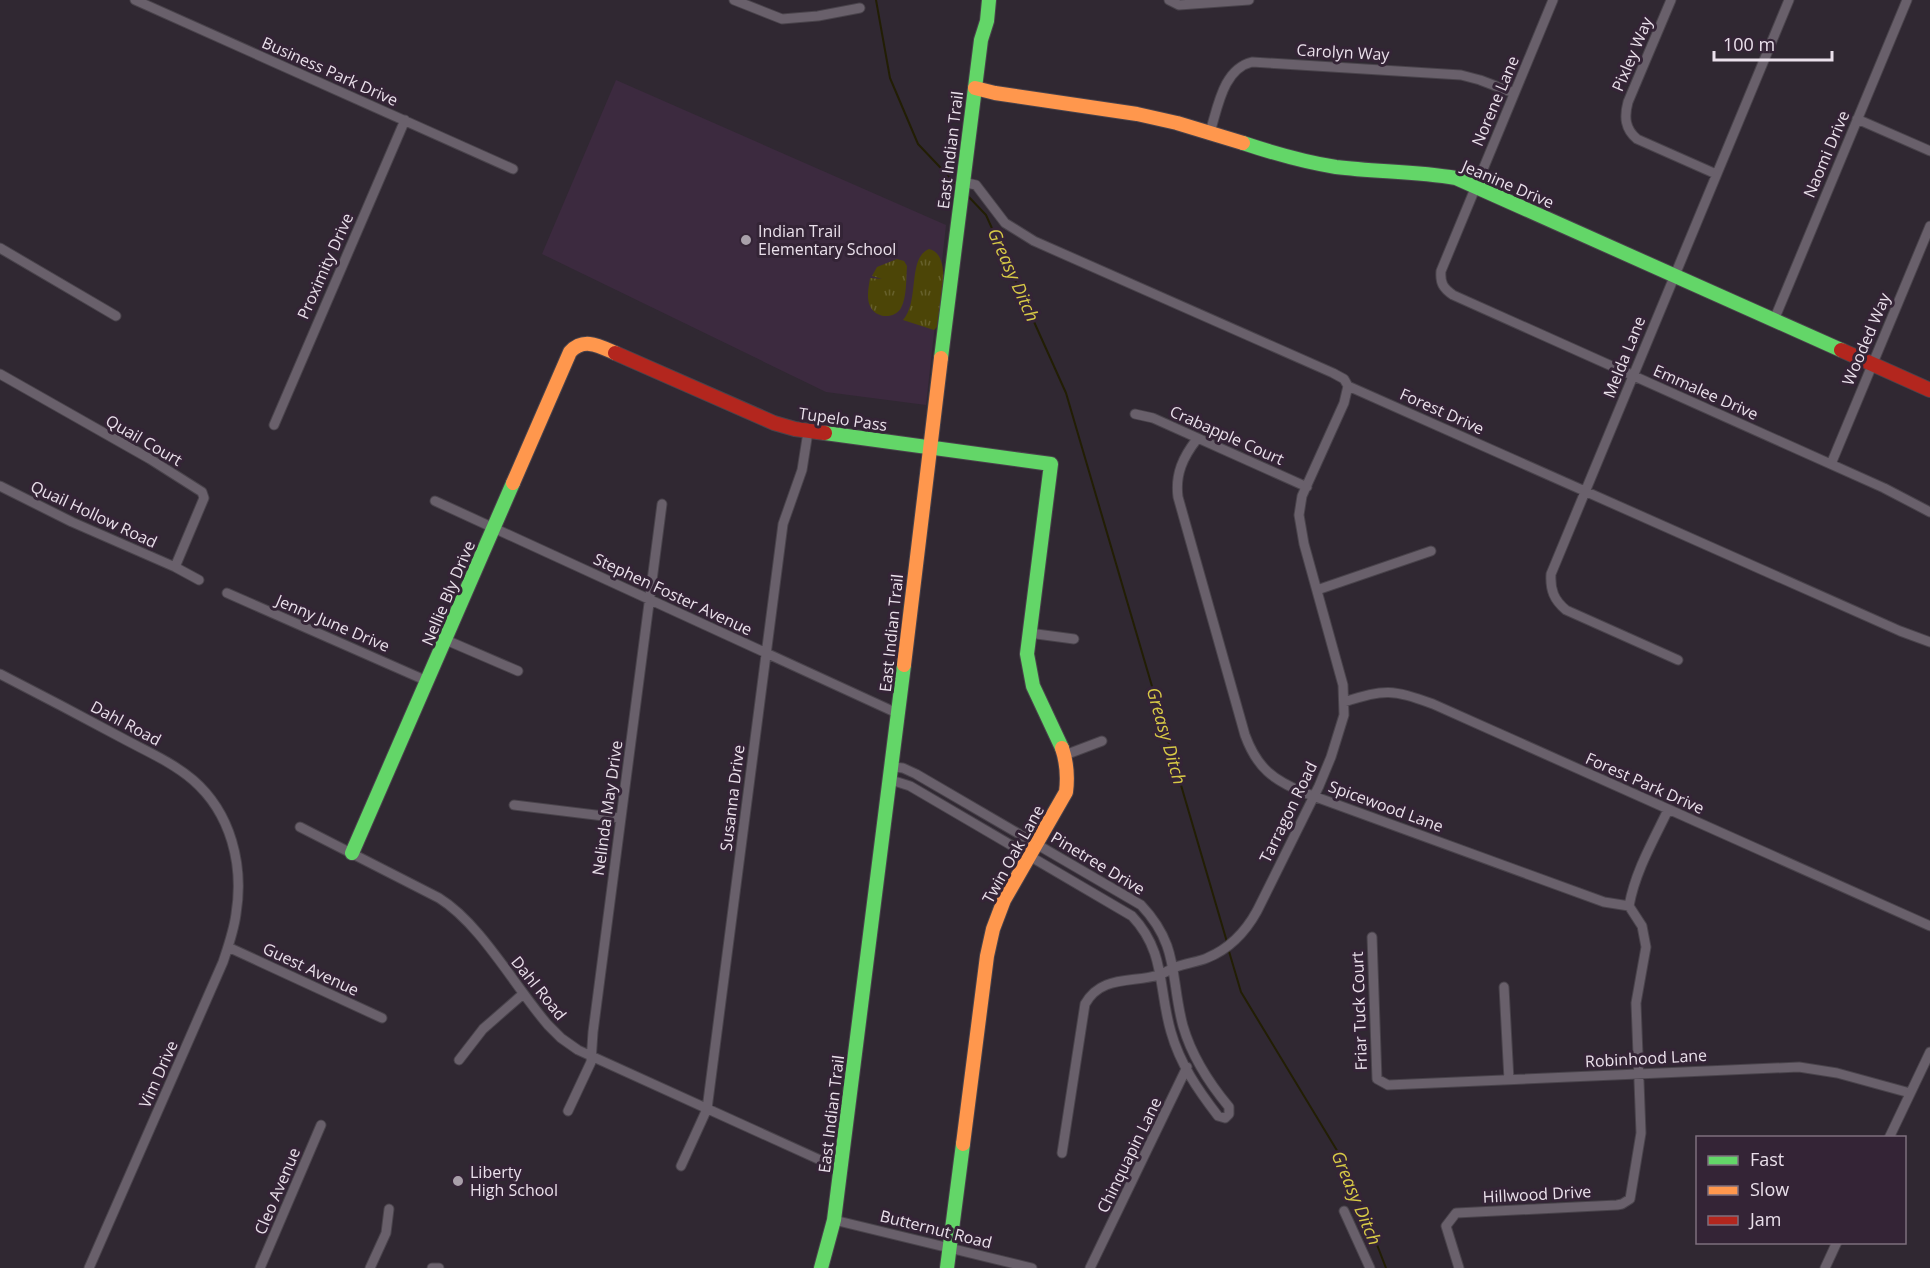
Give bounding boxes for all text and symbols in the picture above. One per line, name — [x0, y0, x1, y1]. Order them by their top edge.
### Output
street label: Pixley Way — [1606, 12, 1658, 95]
scale bar — [1714, 24, 1832, 62]
street label: Business Park Drive — [258, 31, 402, 111]
text: 100 m — [1723, 32, 1775, 56]
street label: Carolyn Way — [1296, 39, 1391, 65]
street label: Norene Lane — [1466, 52, 1524, 150]
street label: East Indian Trail — [932, 90, 968, 210]
street label: Naomi Drive — [1798, 107, 1854, 201]
street label: Jeanine Drive — [1457, 154, 1557, 213]
street label: Proximity Drive — [292, 209, 358, 323]
place label: Indian Trail Elementary School — [758, 220, 896, 260]
water label: Greasy Ditch — [983, 224, 1045, 325]
marker: Indian Trail Elementary School — [739, 233, 753, 247]
street label: Wooded Way — [1837, 288, 1896, 389]
street label: Melda Lane — [1598, 313, 1650, 401]
street label: Emmalee Drive — [1650, 359, 1762, 425]
street label: Forest Drive — [1396, 383, 1488, 439]
street label: Crabapple Court — [1166, 400, 1288, 470]
street label: Tupelo Pass — [797, 402, 889, 436]
street label: Quail Court — [102, 409, 187, 471]
street label: Quail Hollow Road — [27, 475, 161, 553]
street label: Nellie Bly Drive — [416, 537, 480, 649]
street label: Stephen Foster Avenue — [590, 548, 756, 640]
street label: East Indian Trail — [874, 573, 908, 693]
street label: Jenny June Drive — [271, 588, 393, 657]
water label: Greasy Ditch — [1142, 684, 1192, 787]
street label: Dahl Road — [87, 695, 165, 751]
street label: Nelinda May Drive — [587, 739, 627, 877]
street label: Susanna Drive — [715, 744, 749, 852]
street label: Forest Park Drive — [1582, 747, 1708, 819]
street label: Tarragon Road — [1254, 758, 1322, 866]
street label: Spicewood Lane — [1325, 775, 1447, 837]
street label: Twin Oak Lane — [977, 801, 1049, 907]
street label: Pinetree Drive — [1047, 826, 1149, 900]
street label: Guest Avenue — [259, 937, 363, 1001]
street label: Dahl Road — [506, 951, 572, 1025]
street label: Friar Tuck Court — [1346, 951, 1372, 1071]
street label: Vim Drive — [133, 1037, 183, 1111]
street label: Robinhood Lane — [1584, 1044, 1708, 1072]
street label: East Indian Trail — [813, 1054, 849, 1174]
street label: Chinquapin Lane — [1091, 1094, 1167, 1216]
legend — [1696, 1136, 1906, 1244]
street label: Cleo Avenue — [249, 1144, 305, 1238]
water label: Greasy Ditch — [1326, 1147, 1388, 1248]
text: Fast — [1750, 1147, 1784, 1171]
place label: Liberty High School — [470, 1161, 558, 1201]
marker: Liberty High School — [451, 1174, 465, 1188]
text: Slow — [1750, 1177, 1789, 1201]
street label: Hillwood Drive — [1482, 1180, 1592, 1208]
street label: Butternut Road — [878, 1204, 994, 1254]
text: Jam — [1748, 1207, 1782, 1231]

